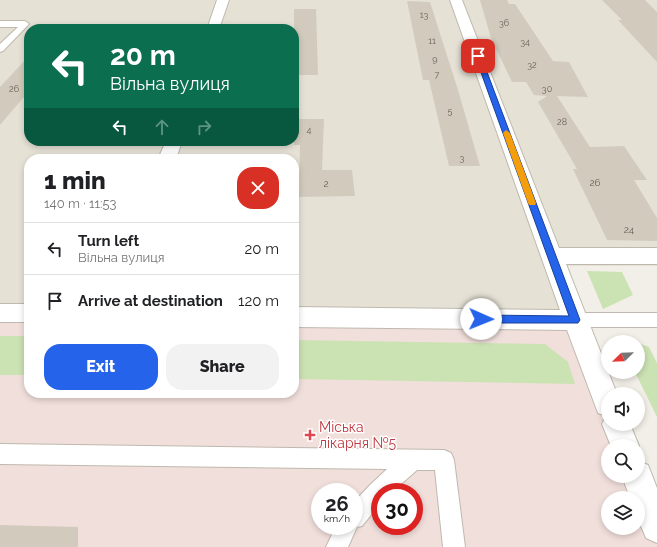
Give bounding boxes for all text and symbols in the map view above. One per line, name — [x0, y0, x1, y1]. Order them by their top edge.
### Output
house number: 13 — [420, 10, 429, 20]
house number: 36 — [499, 18, 510, 28]
house number: 11 — [428, 36, 436, 46]
house number: 34 — [520, 37, 530, 47]
text: 20 m — [110, 39, 176, 72]
pin — [461, 39, 495, 73]
icon: left — [44, 40, 96, 92]
icon: arrive — [467, 45, 489, 67]
house number: 9 — [432, 54, 438, 64]
house number: 32 — [527, 60, 537, 70]
house number: 7 — [435, 70, 440, 80]
text: Вільна вулиця — [110, 73, 230, 94]
house number: 26 — [9, 84, 20, 94]
house number: 30 — [542, 84, 553, 94]
house number: 5 — [448, 106, 453, 116]
icon: left — [109, 116, 131, 138]
icon: ahead — [151, 116, 173, 138]
icon: right — [193, 116, 215, 138]
house number: 28 — [557, 117, 567, 127]
house number: 4 — [307, 125, 312, 135]
house number: 3 — [460, 153, 465, 163]
text: 1 min — [44, 166, 106, 195]
button: close — [237, 167, 279, 209]
house number: 26 — [589, 177, 601, 188]
house number: 2 — [323, 178, 329, 189]
text: 140 m · 11:53 — [44, 196, 117, 211]
house number: 24 — [624, 224, 635, 235]
text: Turn left — [78, 232, 139, 250]
icon: left — [44, 238, 66, 260]
text: 20 m — [244, 240, 279, 258]
text: Вільна вулиця — [78, 250, 165, 265]
icon: arrive — [44, 290, 66, 312]
text: Arrive at destination — [78, 292, 223, 310]
text: 120 m — [238, 292, 279, 310]
position arrow — [460, 298, 502, 340]
north arrow — [601, 335, 645, 379]
map controls — [601, 335, 645, 535]
button: Exit — [44, 344, 158, 390]
button: Share — [166, 344, 279, 390]
button: sound — [601, 387, 645, 431]
place label: Міська лікарня №5 — [319, 419, 396, 451]
marker: Міська лікарня №5 — [304, 429, 316, 441]
button: search — [601, 439, 645, 483]
speed limit sign: 30 — [371, 483, 423, 535]
button: layers — [601, 491, 645, 535]
text: 26 — [325, 492, 349, 516]
text: km/h — [324, 513, 350, 524]

